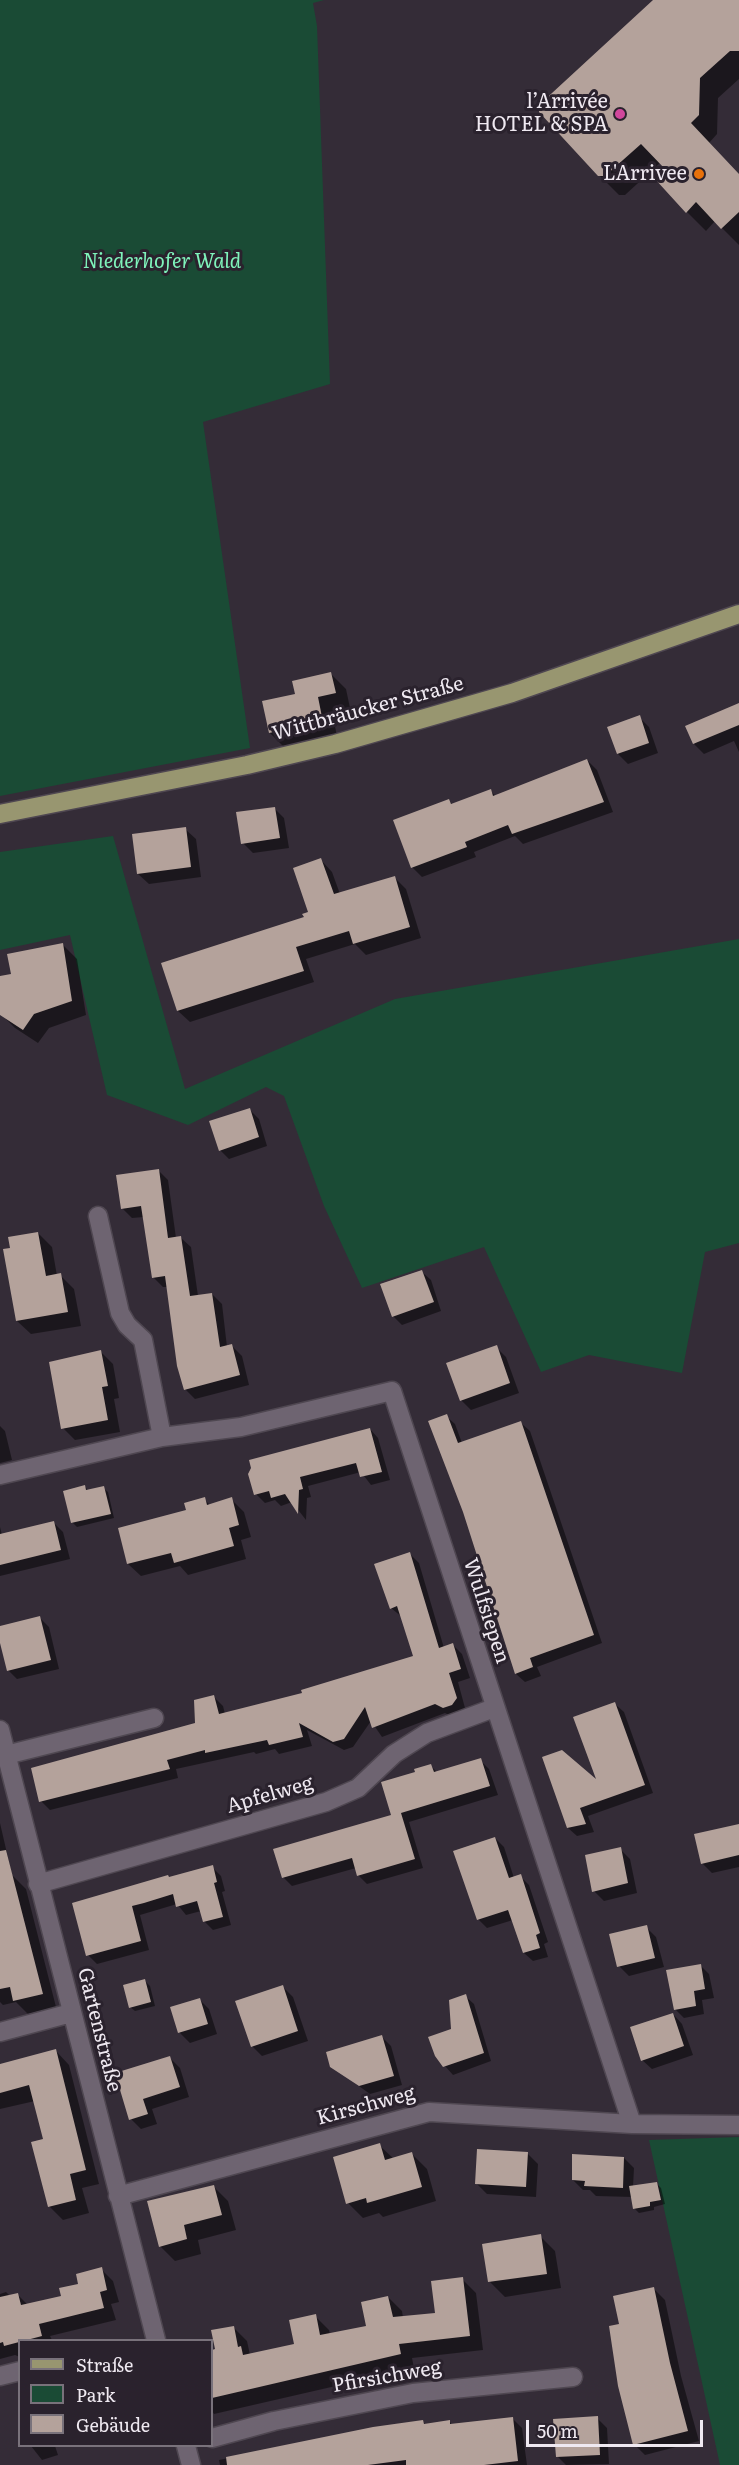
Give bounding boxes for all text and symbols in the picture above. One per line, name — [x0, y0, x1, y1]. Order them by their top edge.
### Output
place label: l’Arrivée HOTEL & SPA — [475, 90, 608, 137]
marker: l’Arrivée HOTEL & SPA — [613, 107, 627, 121]
place label: L'Arrivee — [603, 162, 687, 186]
marker: L'Arrivee — [692, 167, 706, 181]
park label: Niederhofer Wald — [83, 250, 241, 274]
street label: Wittbräucker Straße — [270, 672, 466, 746]
street label: Wulfsiepen — [458, 1555, 514, 1667]
street label: Apfelweg — [224, 1771, 316, 1819]
street label: Gartenstraße — [72, 1966, 126, 2094]
street label: Kirschweg — [314, 2081, 418, 2131]
legend — [18, 2339, 213, 2447]
text: Straße — [76, 2351, 133, 2378]
street label: Pfirsichweg — [330, 2356, 444, 2398]
text: Park — [76, 2381, 115, 2408]
scale bar — [529, 2408, 706, 2446]
text: Gebäude — [76, 2411, 150, 2438]
text: 50 m — [537, 2417, 578, 2444]

